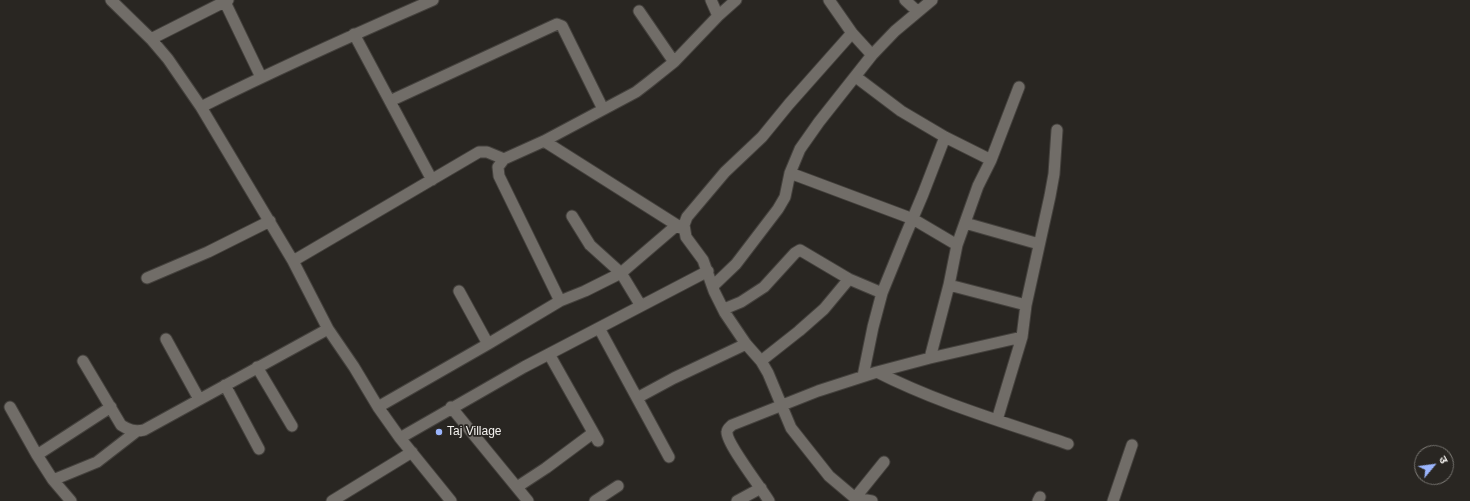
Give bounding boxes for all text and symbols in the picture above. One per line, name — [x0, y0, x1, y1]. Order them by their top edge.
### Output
place label: Taj Village — [447, 425, 501, 439]
marker: Taj Village — [434, 427, 444, 437]
north arrow — [1414, 445, 1454, 485]
text: उ — [1437, 454, 1450, 465]

